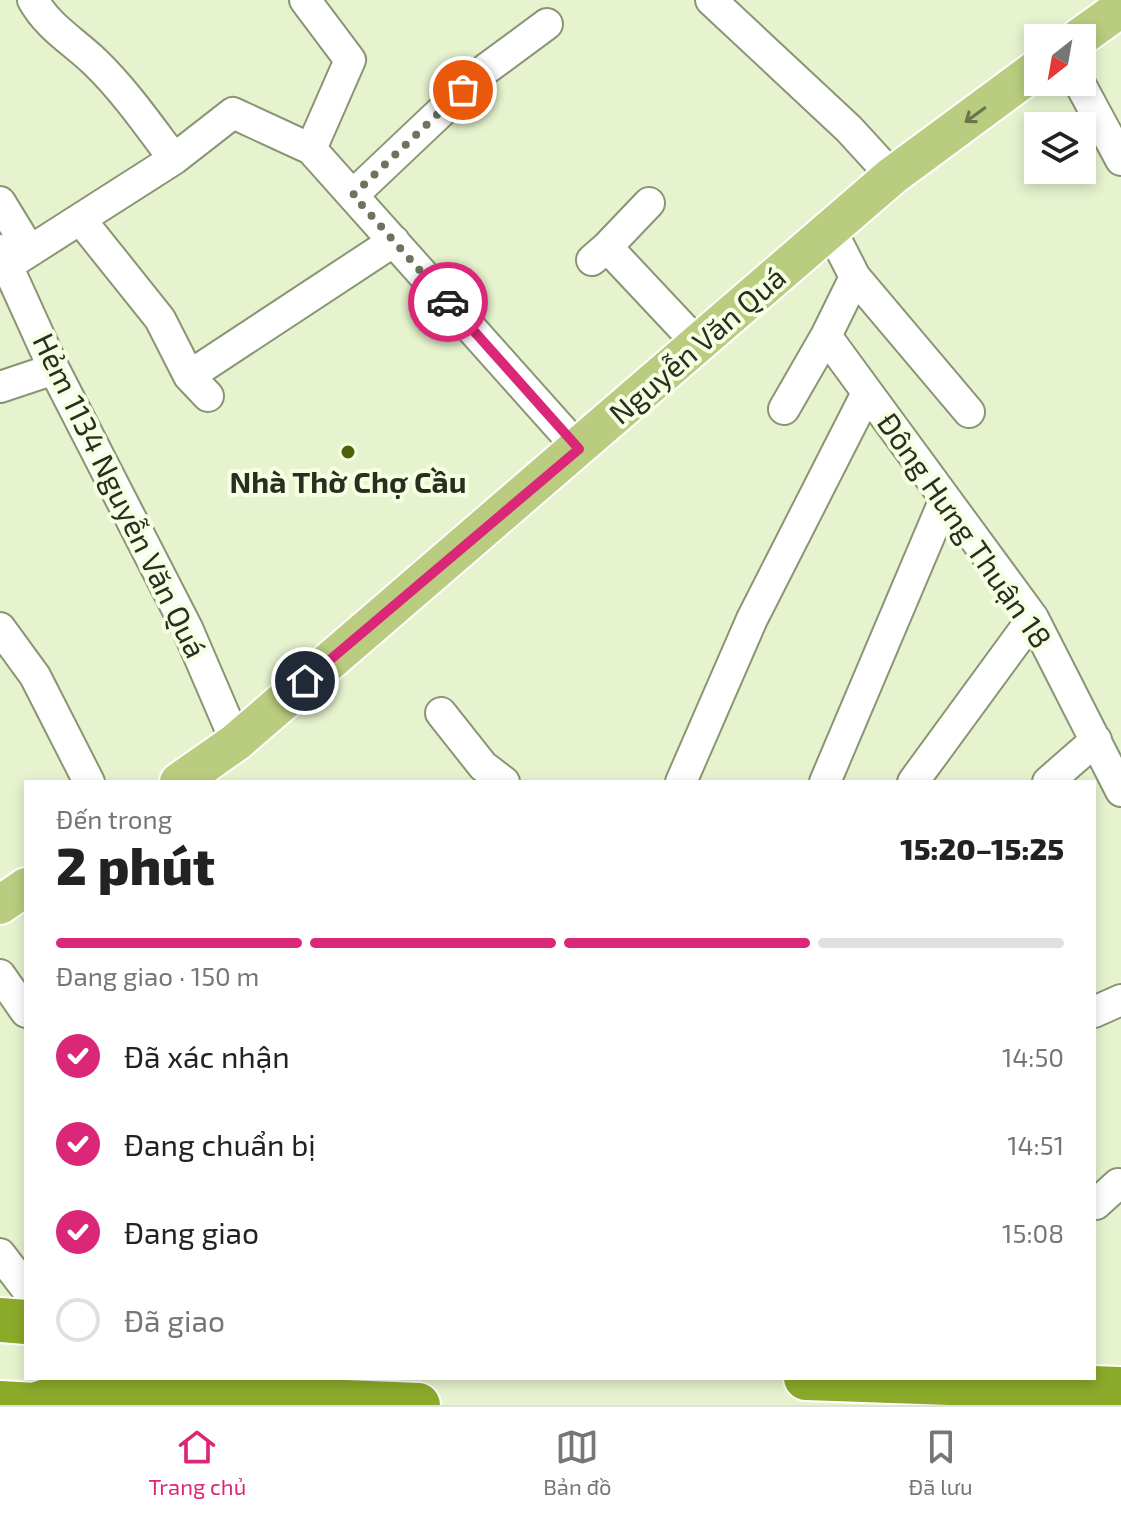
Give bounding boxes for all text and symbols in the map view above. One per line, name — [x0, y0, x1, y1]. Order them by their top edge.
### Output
north arrow — [1024, 24, 1096, 96]
map controls — [1024, 24, 1096, 184]
pin — [429, 56, 497, 124]
icon: bag — [441, 68, 485, 112]
one-way arrow — [965, 106, 986, 123]
button: layers — [1024, 112, 1096, 184]
street label: Nguyễn Văn Quá — [601, 258, 792, 431]
courier — [408, 262, 488, 342]
icon: car — [426, 280, 470, 324]
street label: Hẻm 1134 Nguyễn Văn Quá — [26, 327, 215, 663]
street label: Đông Hưng Thuận 18 — [871, 405, 1060, 654]
marker: Nhà Thờ Chợ Cầu — [339, 443, 357, 461]
place label: Nhà Thờ Chợ Cầu — [230, 463, 466, 499]
pin — [271, 647, 339, 715]
icon: home — [283, 659, 327, 703]
text: Đến trong — [56, 803, 172, 834]
text: 15:20–15:25 — [900, 830, 1064, 866]
text: 2 phút — [56, 833, 215, 895]
text: Đang giao · 150 m — [56, 960, 259, 991]
icon: check — [56, 1034, 100, 1078]
text: Đã xác nhận — [124, 1038, 290, 1074]
text: 14:50 — [1002, 1041, 1064, 1072]
icon: check — [56, 1122, 100, 1166]
text: Đang chuẩn bị — [124, 1126, 316, 1162]
text: 14:51 — [1007, 1129, 1064, 1160]
icon: check — [56, 1210, 100, 1254]
text: Đang giao — [124, 1214, 259, 1250]
text: 15:08 — [1002, 1217, 1064, 1248]
text: Đã giao — [124, 1302, 225, 1338]
tab: Trang chủ — [149, 1425, 246, 1499]
tab: Bản đồ — [543, 1425, 612, 1499]
tab: Đã lưu — [909, 1425, 972, 1499]

